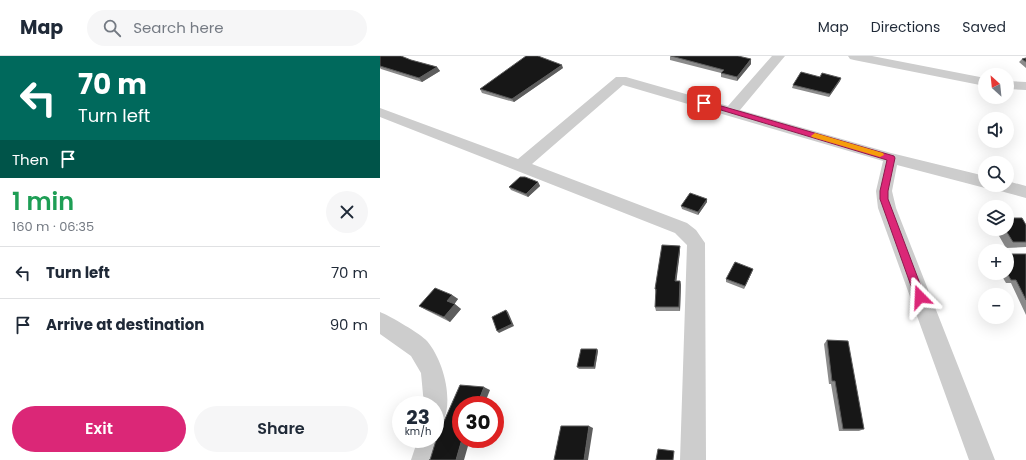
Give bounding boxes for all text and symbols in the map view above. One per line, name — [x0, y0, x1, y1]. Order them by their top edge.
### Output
search box — [87, 10, 367, 46]
text: Map — [20, 14, 63, 41]
icon: search — [101, 17, 123, 39]
text: Search here — [133, 17, 224, 38]
text: Map — [818, 17, 849, 37]
text: Directions — [871, 17, 940, 37]
text: Saved — [962, 17, 1006, 37]
text: 70 m — [78, 65, 147, 104]
north arrow — [978, 68, 1014, 104]
map controls — [978, 68, 1014, 324]
icon: left — [12, 72, 64, 124]
pin — [687, 86, 721, 120]
icon: arrive — [693, 92, 715, 114]
text: Turn left — [78, 103, 150, 128]
button: sound — [978, 112, 1014, 148]
icon: arrive — [57, 148, 79, 170]
text: Then — [12, 149, 49, 170]
button: search — [978, 156, 1014, 192]
text: 1 min — [12, 185, 74, 218]
button: close — [326, 191, 368, 233]
button: layers — [978, 200, 1014, 236]
text: 160 m · 06:35 — [12, 217, 94, 236]
button: + — [978, 244, 1014, 280]
icon: left — [12, 262, 34, 284]
text: Turn left — [46, 262, 110, 283]
text: 70 m — [331, 262, 368, 283]
position arrow — [899, 276, 941, 318]
button: − — [978, 288, 1014, 324]
icon: arrive — [12, 314, 34, 336]
text: Arrive at destination — [46, 314, 204, 335]
text: 90 m — [330, 314, 368, 335]
speed limit sign: 30 — [452, 396, 504, 448]
text: 23 — [406, 403, 430, 431]
button: Exit — [12, 406, 186, 452]
button: Share — [194, 406, 368, 452]
text: km/h — [405, 424, 431, 439]

